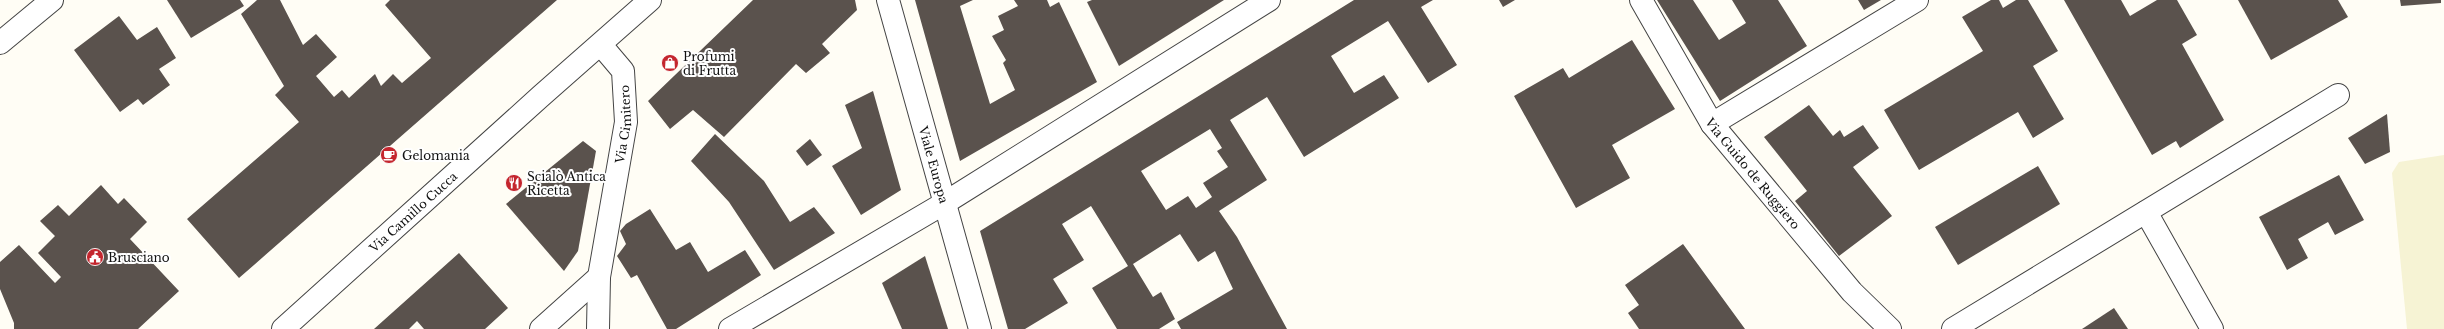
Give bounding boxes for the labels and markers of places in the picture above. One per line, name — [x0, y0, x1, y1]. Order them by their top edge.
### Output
place label: Profumi di Frutta — [683, 49, 736, 78]
shop icon: Profumi di Frutta — [660, 53, 680, 73]
cafe icon: Gelomania — [379, 145, 399, 165]
place label: Gelomania — [402, 148, 470, 163]
place label: Scialò Antica Ricetta — [527, 169, 606, 198]
restaurant icon: Scialò Antica Ricetta — [504, 173, 524, 193]
public building icon: Brusciano — [85, 247, 105, 267]
place label: Brusciano — [108, 250, 170, 265]

